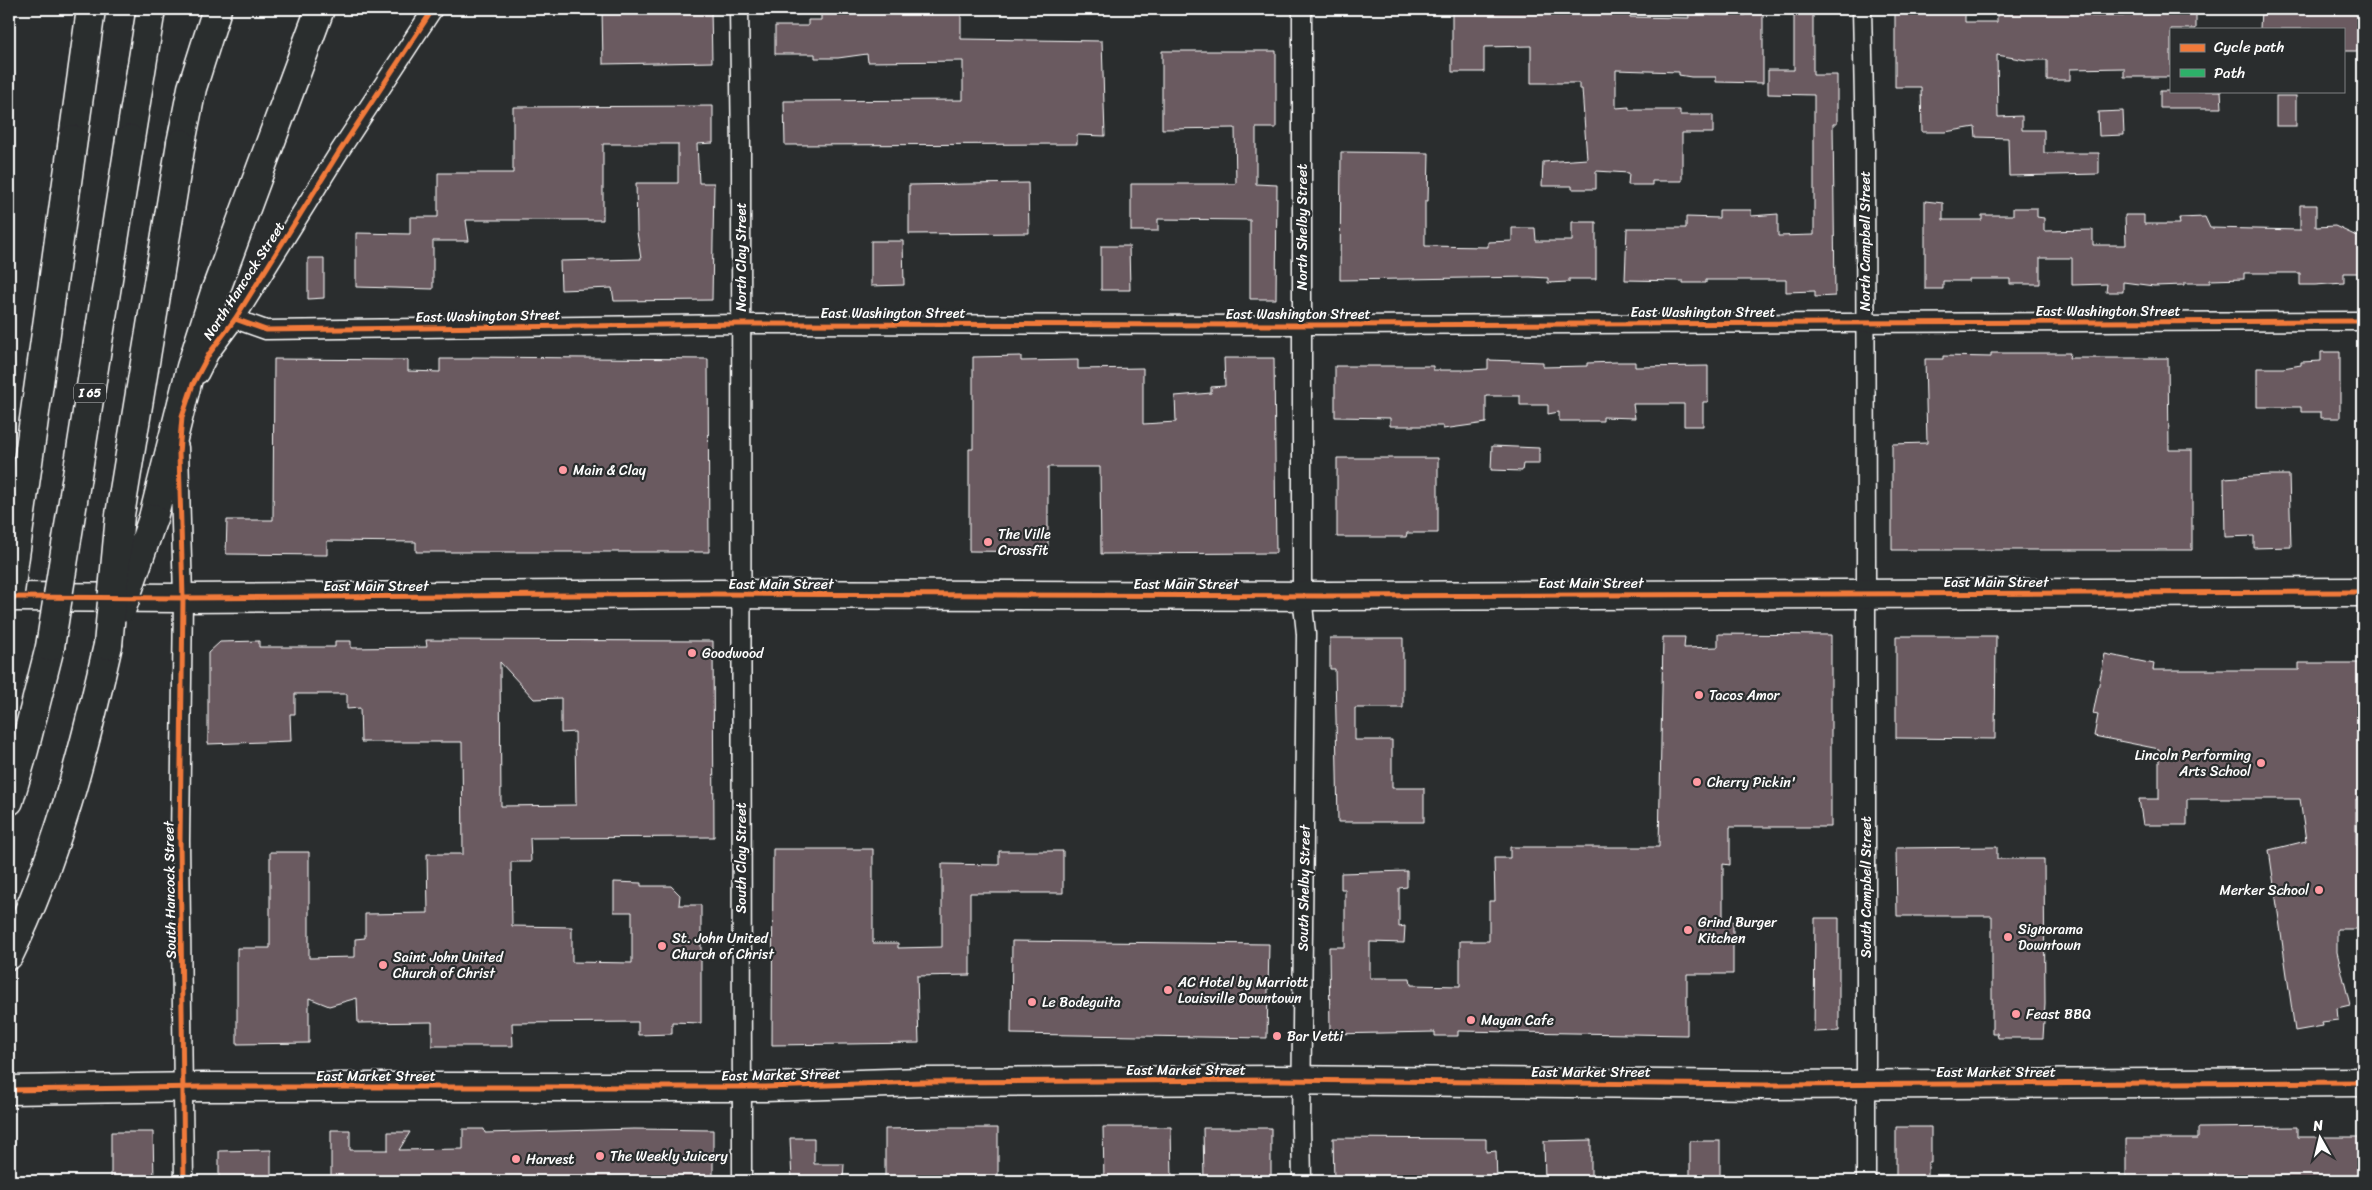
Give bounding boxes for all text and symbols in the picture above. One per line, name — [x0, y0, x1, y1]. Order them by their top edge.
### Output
legend — [2170, 28, 2344, 92]
text: Cycle path — [2214, 34, 2285, 60]
text: Path — [2214, 60, 2245, 86]
street label: North Shelby Street — [1290, 164, 1315, 290]
street label: North Campbell Street — [1853, 171, 1878, 311]
street label: North Clay Street — [729, 202, 754, 312]
street label: North Hancock Street — [196, 217, 292, 345]
street label: East Washington Street — [2035, 299, 2181, 324]
street label: East Washington Street — [1630, 300, 1776, 325]
street label: East Washington Street — [820, 301, 966, 326]
street label: East Washington Street — [415, 302, 561, 330]
street label: East Washington Street — [1225, 302, 1371, 327]
road number: I 65 — [74, 383, 106, 402]
place label: Main & Clay — [573, 458, 647, 483]
marker: Main & Clay — [557, 464, 569, 476]
place label: The Ville Crossfit — [998, 522, 1051, 563]
marker: The Ville Crossfit — [982, 536, 994, 548]
street label: East Main Street — [1943, 570, 2050, 595]
street label: East Main Street — [1538, 571, 1645, 596]
street label: East Main Street — [728, 572, 835, 597]
street label: East Main Street — [1133, 572, 1240, 597]
street label: East Main Street — [323, 574, 430, 599]
place label: Goodwood — [702, 641, 765, 666]
marker: Goodwood — [686, 647, 698, 659]
place label: Tacos Amor — [1709, 683, 1781, 708]
marker: Tacos Amor — [1693, 689, 1705, 701]
place label: Lincoln Performing Arts School — [2135, 743, 2252, 784]
marker: Lincoln Performing Arts School — [2255, 757, 2267, 769]
place label: Cherry Pickin' — [1707, 770, 1796, 795]
marker: Cherry Pickin' — [1691, 776, 1703, 788]
street label: South Clay Street — [729, 802, 754, 914]
street label: South Campbell Street — [1854, 816, 1879, 958]
street label: South Hancock Street — [156, 819, 184, 959]
street label: South Shelby Street — [1290, 823, 1318, 951]
place label: Merker School — [2219, 878, 2310, 903]
marker: Merker School — [2313, 884, 2325, 896]
place label: Grind Burger Kitchen — [1698, 910, 1778, 951]
place label: Signorama Downtown — [2018, 917, 2083, 958]
marker: Grind Burger Kitchen — [1682, 924, 1694, 936]
place label: St. John United Church of Christ — [672, 926, 775, 967]
marker: Signorama Downtown — [2002, 931, 2014, 943]
marker: St. John United Church of Christ — [656, 940, 668, 952]
place label: Saint John United Church of Christ — [393, 945, 505, 986]
marker: Saint John United Church of Christ — [377, 959, 389, 971]
place label: AC Hotel by Marriott Louisville Downtown — [1177, 970, 1309, 1011]
marker: AC Hotel by Marriott Louisville Downtown — [1162, 984, 1174, 996]
place label: Le Bodeguita — [1042, 990, 1121, 1015]
marker: Le Bodeguita — [1026, 996, 1038, 1008]
place label: Feast BBQ — [2026, 1002, 2091, 1027]
place label: Mayan Cafe — [1481, 1008, 1554, 1033]
marker: Feast BBQ — [2010, 1008, 2022, 1020]
marker: Mayan Cafe — [1465, 1014, 1477, 1026]
place label: Bar Vetti — [1287, 1024, 1344, 1049]
marker: Bar Vetti — [1271, 1030, 1283, 1042]
street label: East Market Street — [1126, 1058, 1246, 1083]
street label: East Market Street — [1531, 1060, 1651, 1085]
street label: East Market Street — [1936, 1060, 2056, 1085]
street label: East Market Street — [721, 1061, 841, 1089]
street label: East Market Street — [316, 1064, 436, 1089]
north arrow — [2294, 1112, 2344, 1162]
text: N — [2311, 1113, 2325, 1139]
place label: The Weekly Juicery — [610, 1144, 729, 1169]
place label: Harvest — [526, 1147, 574, 1172]
marker: The Weekly Juicery — [594, 1150, 606, 1162]
marker: Harvest — [510, 1153, 522, 1165]

